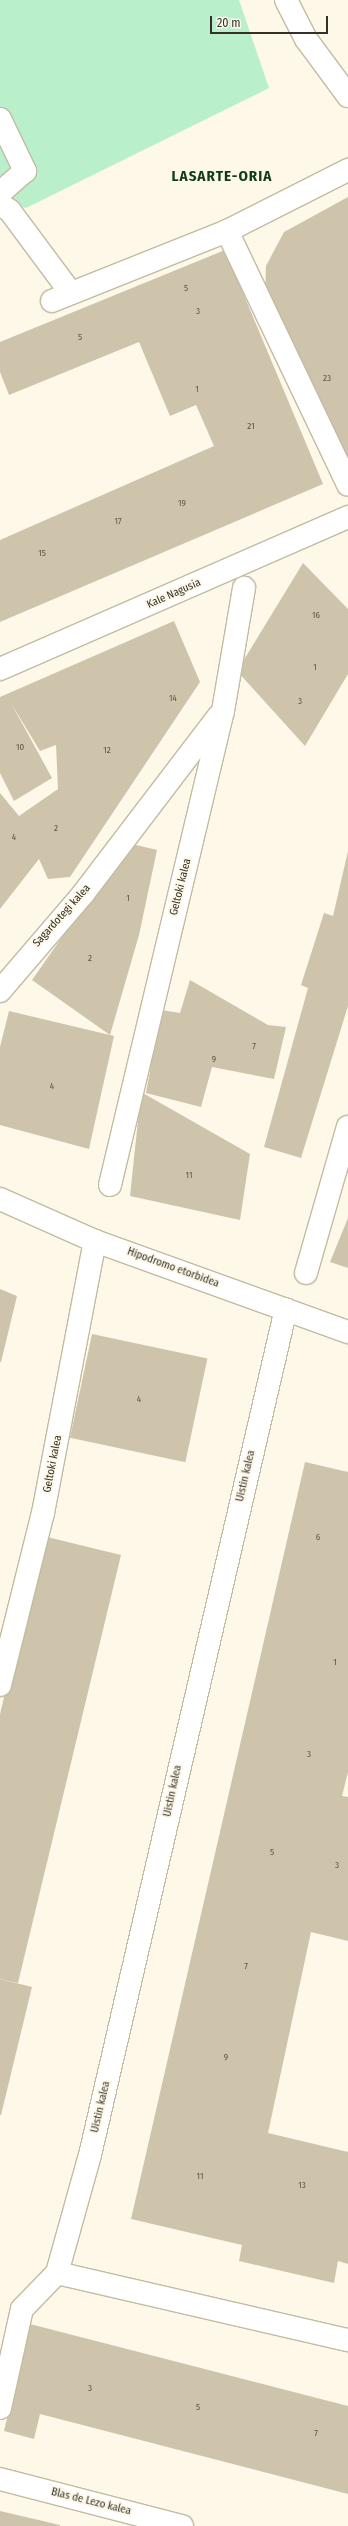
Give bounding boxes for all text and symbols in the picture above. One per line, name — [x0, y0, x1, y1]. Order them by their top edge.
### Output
scale bar — [212, 8, 330, 34]
text: 20 m — [217, 16, 241, 30]
district label: LASARTE-ORIA — [172, 168, 272, 186]
house number: 5 — [184, 283, 188, 293]
house number: 3 — [196, 306, 200, 316]
house number: 5 — [78, 332, 82, 342]
house number: 23 — [323, 373, 331, 383]
house number: 1 — [195, 384, 199, 394]
house number: 21 — [247, 421, 255, 431]
house number: 19 — [178, 498, 186, 508]
house number: 17 — [114, 516, 122, 526]
house number: 15 — [38, 548, 46, 558]
street label: Kale Nagusia — [145, 576, 203, 612]
house number: 16 — [312, 610, 320, 620]
house number: 1 — [313, 662, 317, 672]
house number: 14 — [169, 693, 177, 703]
house number: 3 — [298, 696, 302, 706]
house number: 10 — [16, 742, 24, 752]
house number: 12 — [103, 745, 111, 755]
house number: 2 — [54, 823, 58, 833]
house number: 4 — [12, 832, 16, 842]
street label: Geltoki kalea — [168, 857, 194, 917]
street label: Sagardotegi kalea — [30, 882, 94, 950]
house number: 1 — [126, 893, 130, 903]
house number: 2 — [88, 953, 92, 963]
house number: 7 — [252, 1041, 256, 1051]
house number: 9 — [212, 1054, 216, 1064]
house number: 4 — [50, 1081, 54, 1091]
house number: 11 — [186, 1170, 192, 1180]
street label: Hipodromo etorbidea — [125, 1245, 221, 1291]
house number: 4 — [137, 1394, 141, 1404]
street label: Geltoki kalea — [41, 1434, 65, 1494]
street label: Uistin kalea — [234, 1449, 258, 1503]
house number: 6 — [316, 1532, 320, 1542]
house number: 1 — [333, 1657, 337, 1667]
house number: 3 — [307, 1749, 311, 1759]
street label: Uistin kalea — [161, 1764, 185, 1818]
house number: 5 — [270, 1847, 274, 1857]
house number: 3 — [335, 1860, 339, 1870]
house number: 7 — [244, 1961, 248, 1971]
house number: 9 — [224, 2052, 228, 2062]
street label: Uistin kalea — [89, 2080, 113, 2134]
house number: 11 — [197, 2171, 203, 2181]
house number: 13 — [298, 2180, 306, 2190]
house number: 3 — [88, 2383, 92, 2393]
house number: 5 — [196, 2402, 200, 2412]
house number: 7 — [314, 2428, 318, 2438]
street label: Blas de Lezo kalea — [50, 2486, 132, 2518]

